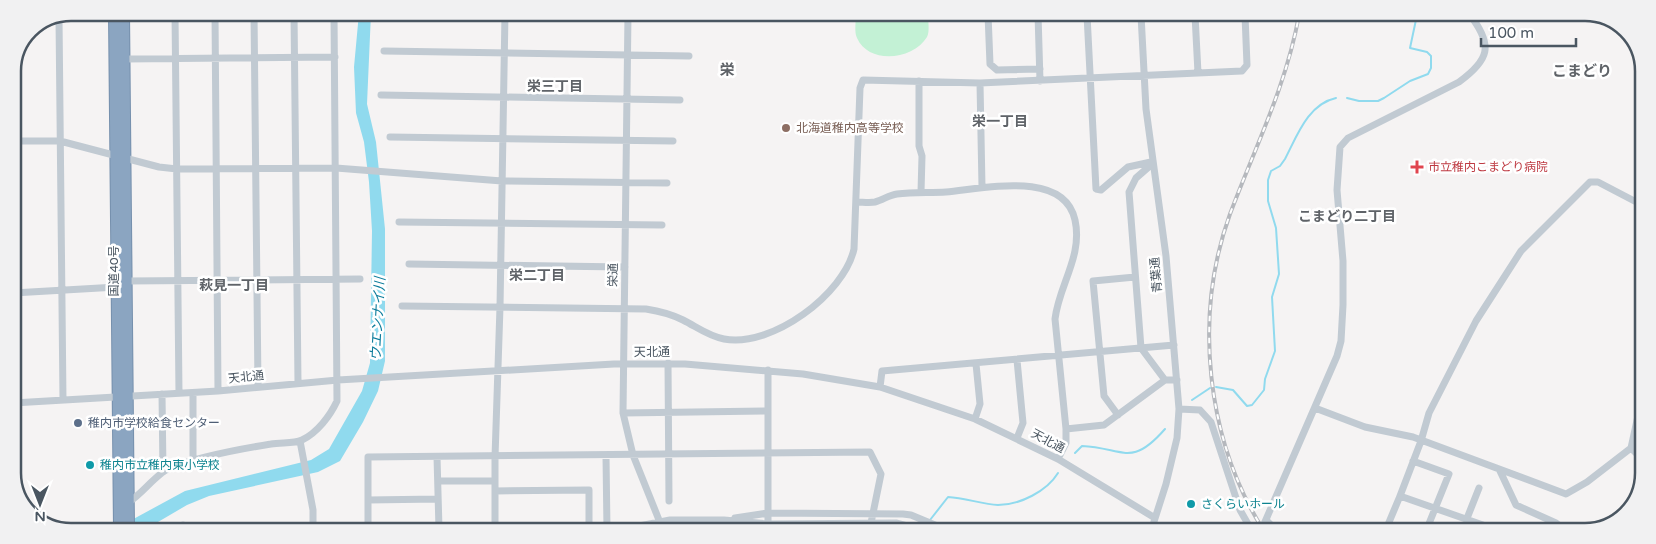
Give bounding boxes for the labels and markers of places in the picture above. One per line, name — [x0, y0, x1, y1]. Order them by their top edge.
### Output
place label: 北海道稚内高等学校 — [796, 121, 904, 135]
marker: 北海道稚内高等学校 — [780, 122, 792, 134]
marker: 市立稚内こまどり病院 — [1410, 160, 1424, 174]
place label: 市立稚内こまどり病院 — [1428, 160, 1548, 174]
place label: 稚内市学校給食センター — [88, 416, 220, 430]
marker: 稚内市学校給食センター — [72, 417, 84, 429]
place label: 稚内市立稚内東小学校 — [100, 458, 220, 472]
marker: 稚内市立稚内東小学校 — [84, 459, 96, 471]
place label: さくらいホール — [1201, 497, 1285, 511]
marker: さくらいホール — [1185, 498, 1197, 510]

